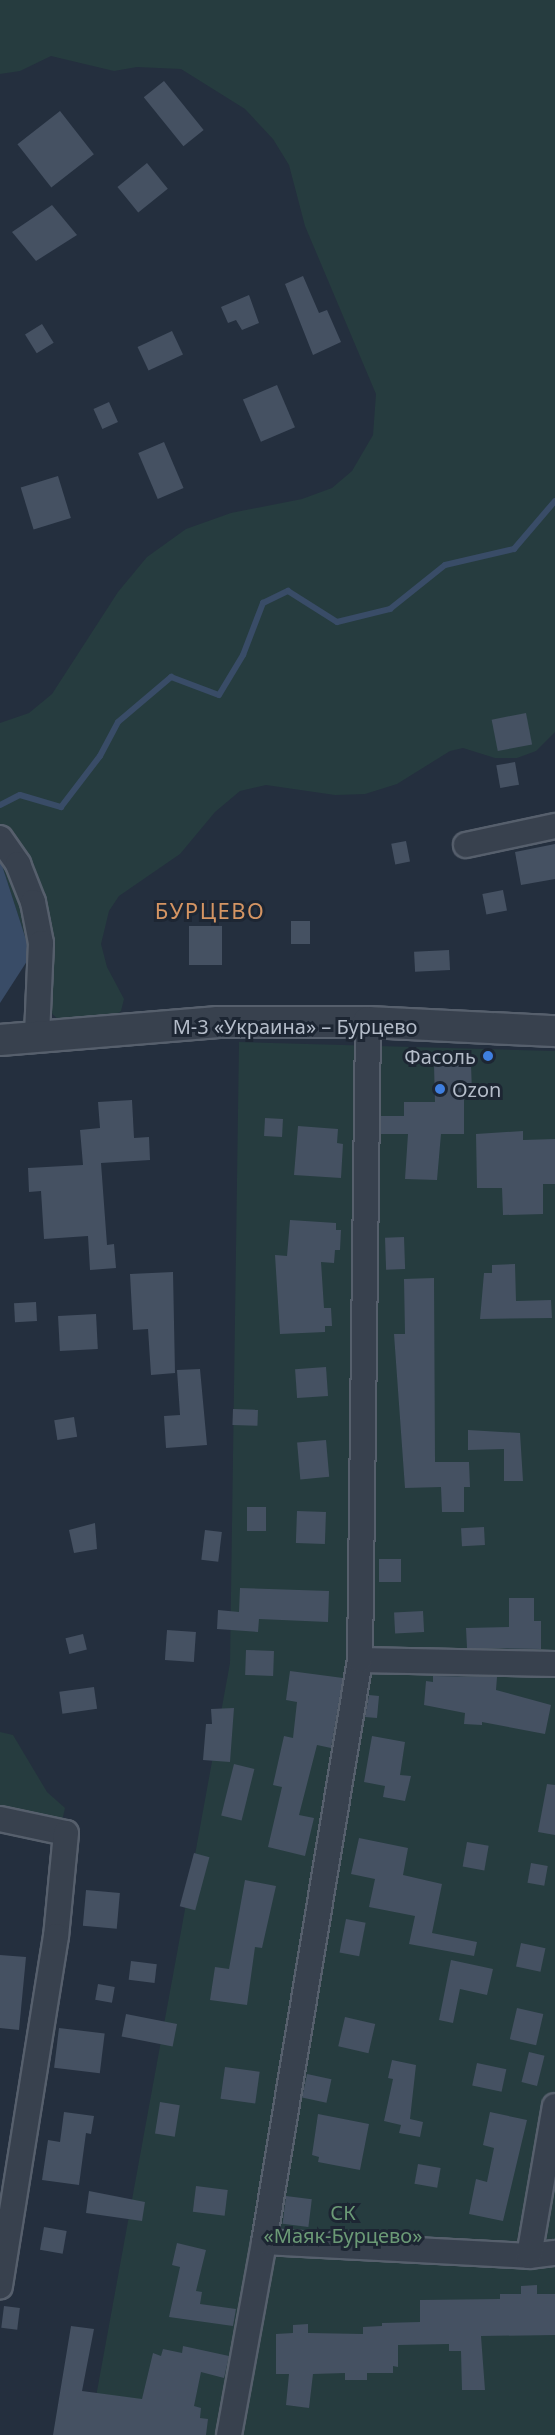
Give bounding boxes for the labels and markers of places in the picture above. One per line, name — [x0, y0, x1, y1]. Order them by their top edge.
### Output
place label: Фасоль — [404, 1044, 476, 1068]
marker: Фасоль — [481, 1049, 495, 1063]
place label: Ozon — [452, 1077, 501, 1101]
marker: Ozon — [433, 1082, 447, 1096]

